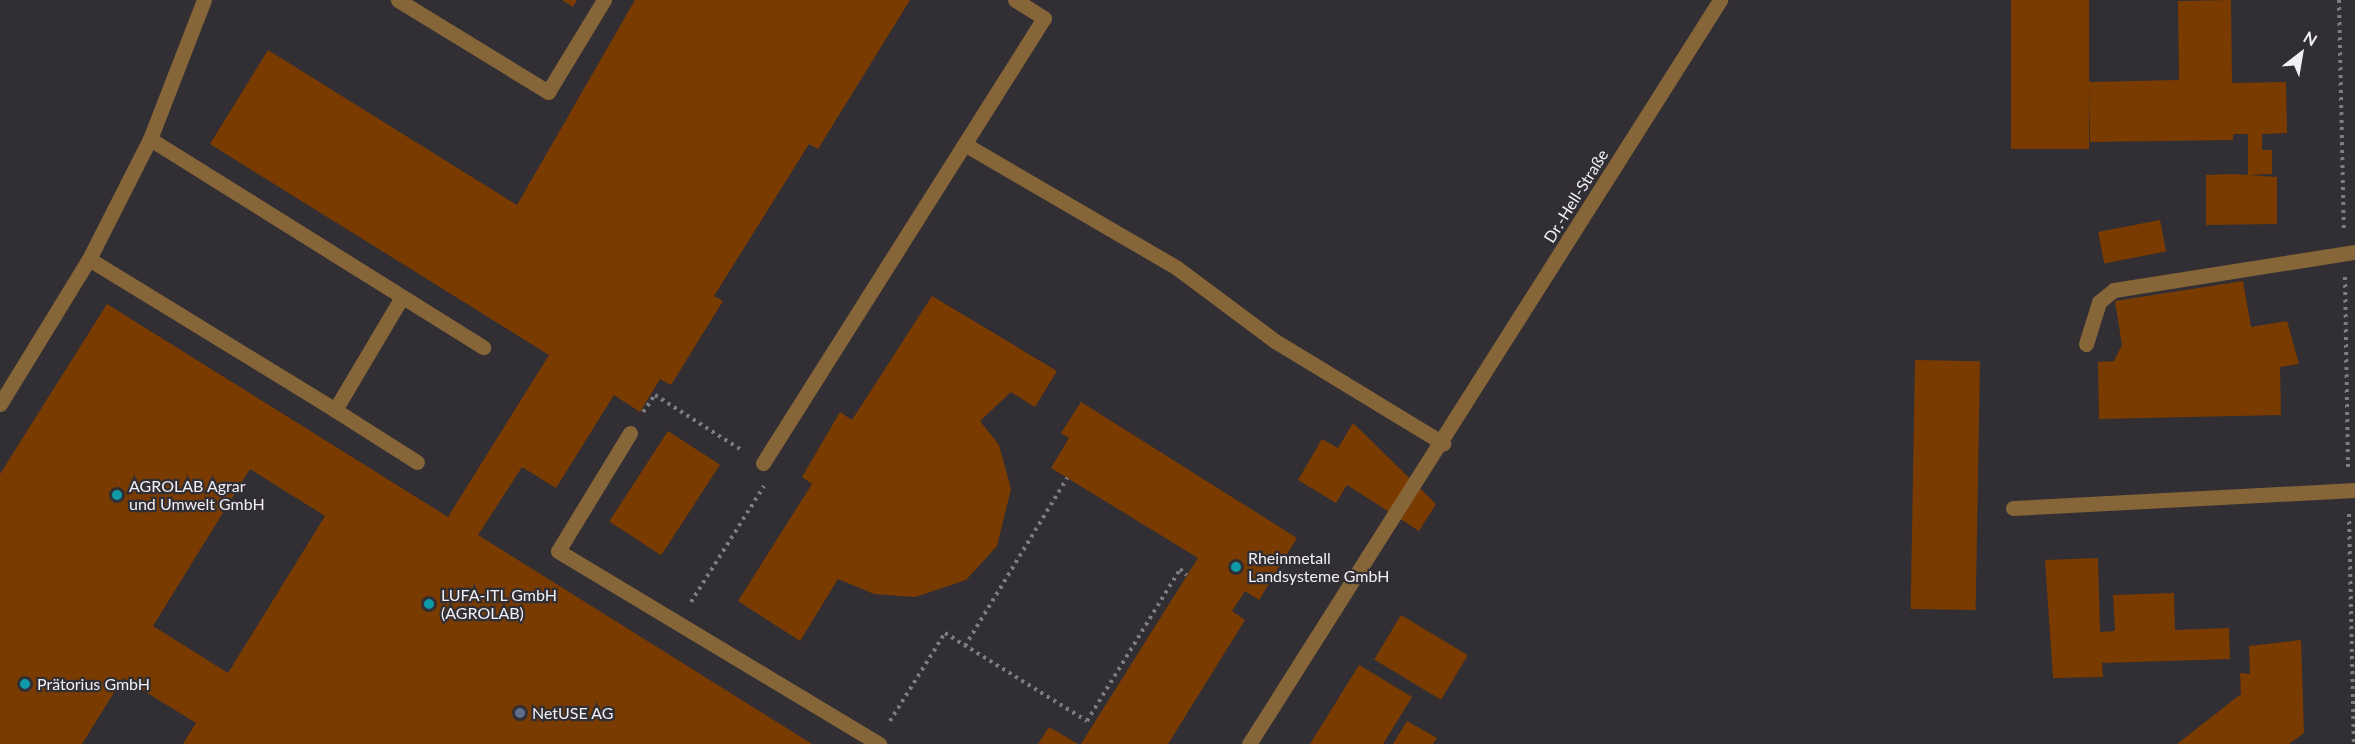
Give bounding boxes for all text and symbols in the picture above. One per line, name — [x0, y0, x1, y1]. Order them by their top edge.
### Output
north arrow — [2271, 24, 2331, 84]
text: N — [2300, 27, 2321, 49]
street label: Dr.-Hell-Straße — [1540, 146, 1612, 246]
place label: AGROLAB Agrar und Umwelt GmbH — [129, 476, 265, 514]
marker: AGROLAB Agrar und Umwelt GmbH — [110, 488, 124, 502]
place label: Rheinmetall Landsysteme GmbH — [1248, 548, 1389, 586]
marker: Rheinmetall Landsysteme GmbH — [1229, 560, 1243, 574]
place label: LUFA-ITL GmbH (AGROLAB) — [441, 585, 557, 623]
marker: LUFA-ITL GmbH (AGROLAB) — [422, 597, 436, 611]
place label: Prätorius GmbH — [37, 674, 150, 694]
marker: Prätorius GmbH — [18, 677, 32, 691]
place label: NetUSE AG — [532, 703, 614, 723]
marker: NetUSE AG — [513, 706, 527, 720]

